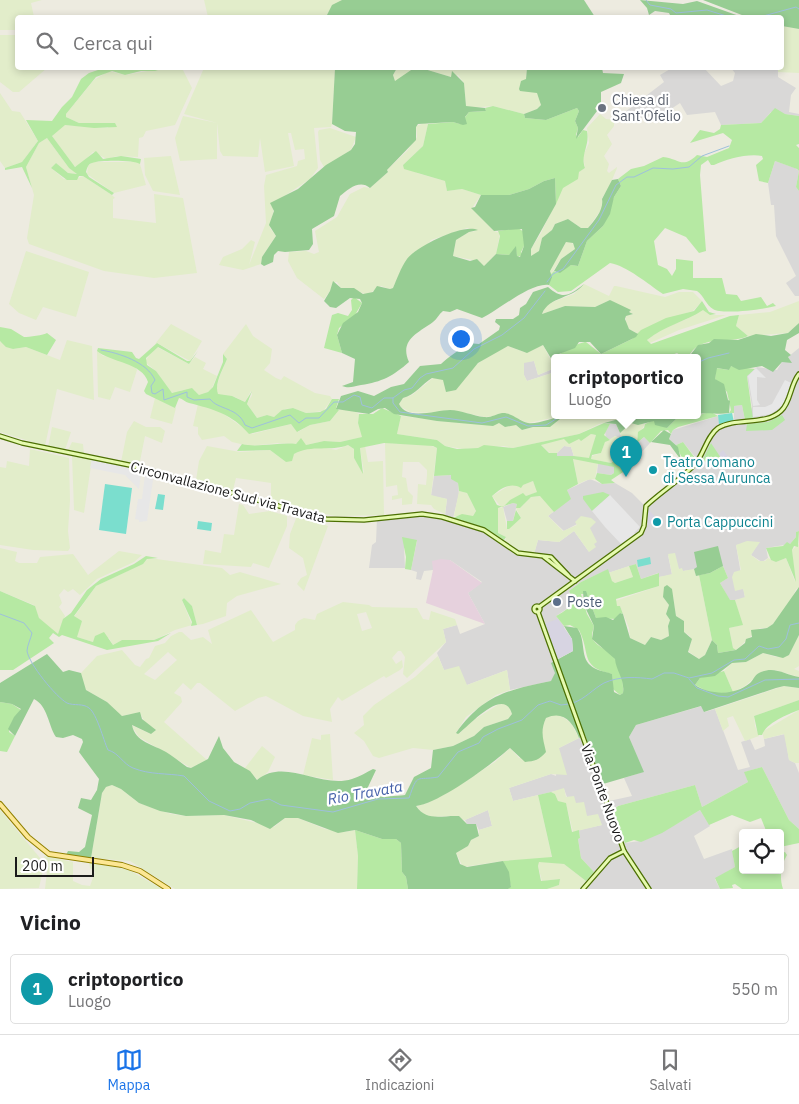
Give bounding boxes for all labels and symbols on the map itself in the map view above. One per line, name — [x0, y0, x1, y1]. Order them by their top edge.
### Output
place label: Chiesa di Sant'Ofelio — [612, 91, 681, 125]
marker: Chiesa di Sant'Ofelio — [596, 102, 608, 114]
your location — [448, 326, 474, 352]
pin: 1 — [610, 436, 642, 477]
place label: Teatro romano di Sessa Aurunca — [663, 453, 771, 487]
street label: Circonvallazione Sud via Travata — [129, 457, 328, 527]
marker: Teatro romano di Sessa Aurunca — [647, 464, 659, 476]
place label: Porta Cappuccini — [667, 513, 773, 531]
marker: Porta Cappuccini — [651, 516, 663, 528]
place label: Poste — [567, 593, 603, 611]
marker: Poste — [551, 596, 563, 608]
street label: Via Ponte Nuovo — [577, 742, 629, 845]
water label: Rio Travata — [326, 777, 404, 808]
scale bar — [15, 854, 94, 877]

